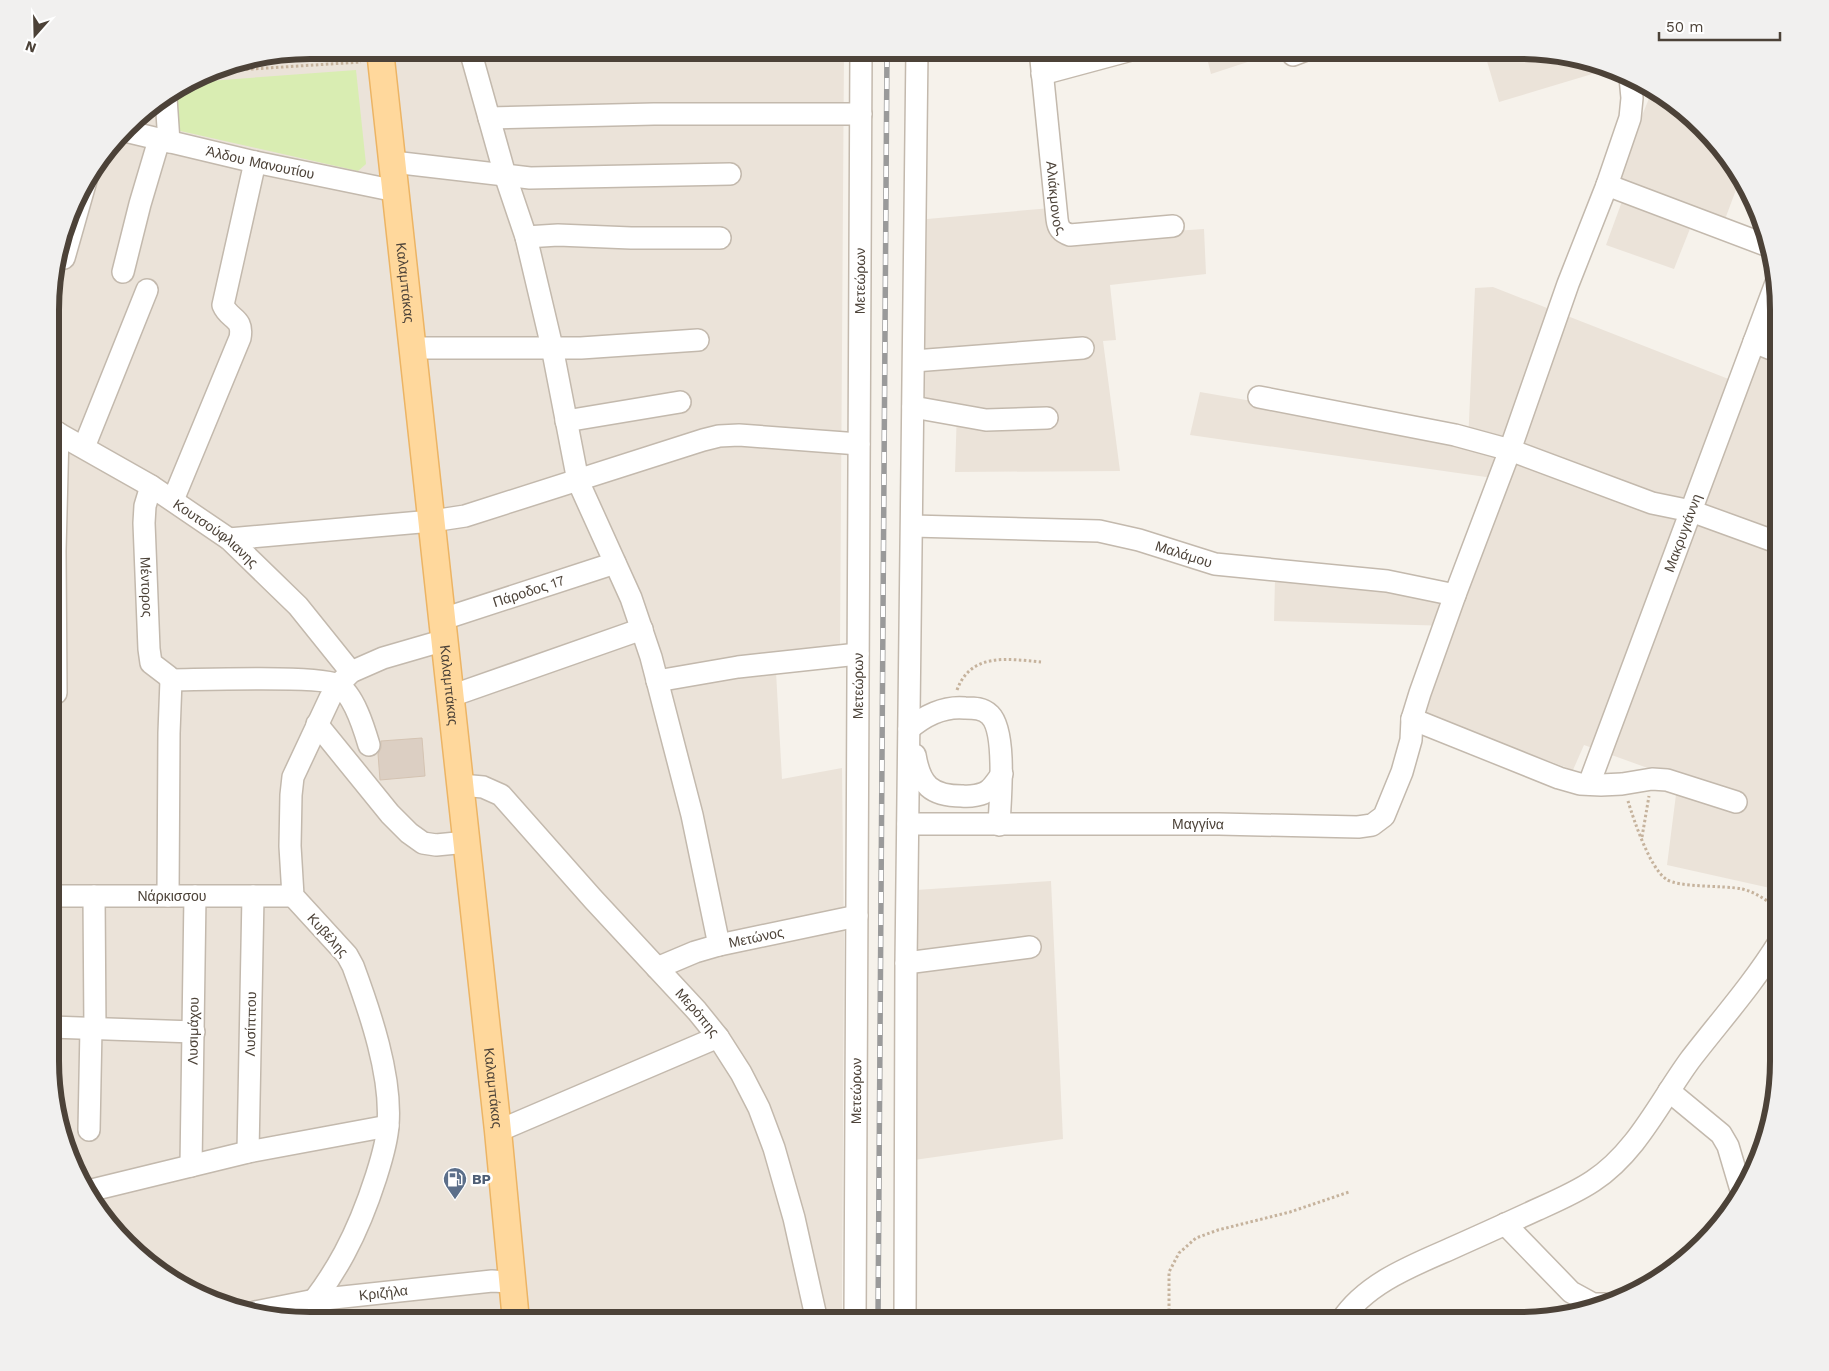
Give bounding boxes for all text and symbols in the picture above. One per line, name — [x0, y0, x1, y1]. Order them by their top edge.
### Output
north arrow — [10, 10, 60, 60]
scale bar — [1659, 10, 1780, 42]
text: 50 m — [1666, 18, 1703, 36]
text: N — [23, 38, 38, 57]
street label: Άλδου Μανουτίου — [205, 143, 316, 182]
street label: Αλιάκμονος — [1043, 160, 1069, 237]
street label: Καλαμπάκας — [393, 242, 418, 324]
street label: Μετεώρων — [852, 248, 868, 314]
street label: Μακρυγιάννη — [1661, 492, 1705, 574]
street label: Κουτσούφλιανης — [170, 496, 261, 571]
street label: Μαλάμου — [1153, 538, 1214, 571]
street label: Μέντορος — [137, 556, 156, 618]
street label: Πάροδος 17 — [491, 572, 566, 610]
street label: Καλαμπάκας — [437, 644, 462, 727]
street label: Μετεώρων — [850, 653, 866, 719]
street label: Μαγγίνα — [1172, 816, 1224, 832]
street label: Νάρκισσου — [137, 888, 207, 904]
street label: Κυβέλης — [304, 910, 352, 960]
street label: Μετώνος — [727, 924, 785, 951]
street label: Μερόπης — [672, 985, 723, 1040]
street label: Λυσίππου — [242, 991, 259, 1057]
street label: Λυσιμάχου — [184, 997, 202, 1065]
street label: Καλαμπάκας — [481, 1047, 506, 1129]
street label: Μετεώρων — [848, 1058, 864, 1124]
fuel station icon: BP — [442, 1166, 468, 1200]
place label: BP — [472, 1171, 491, 1187]
street label: Κριζήλα — [358, 1282, 409, 1303]

